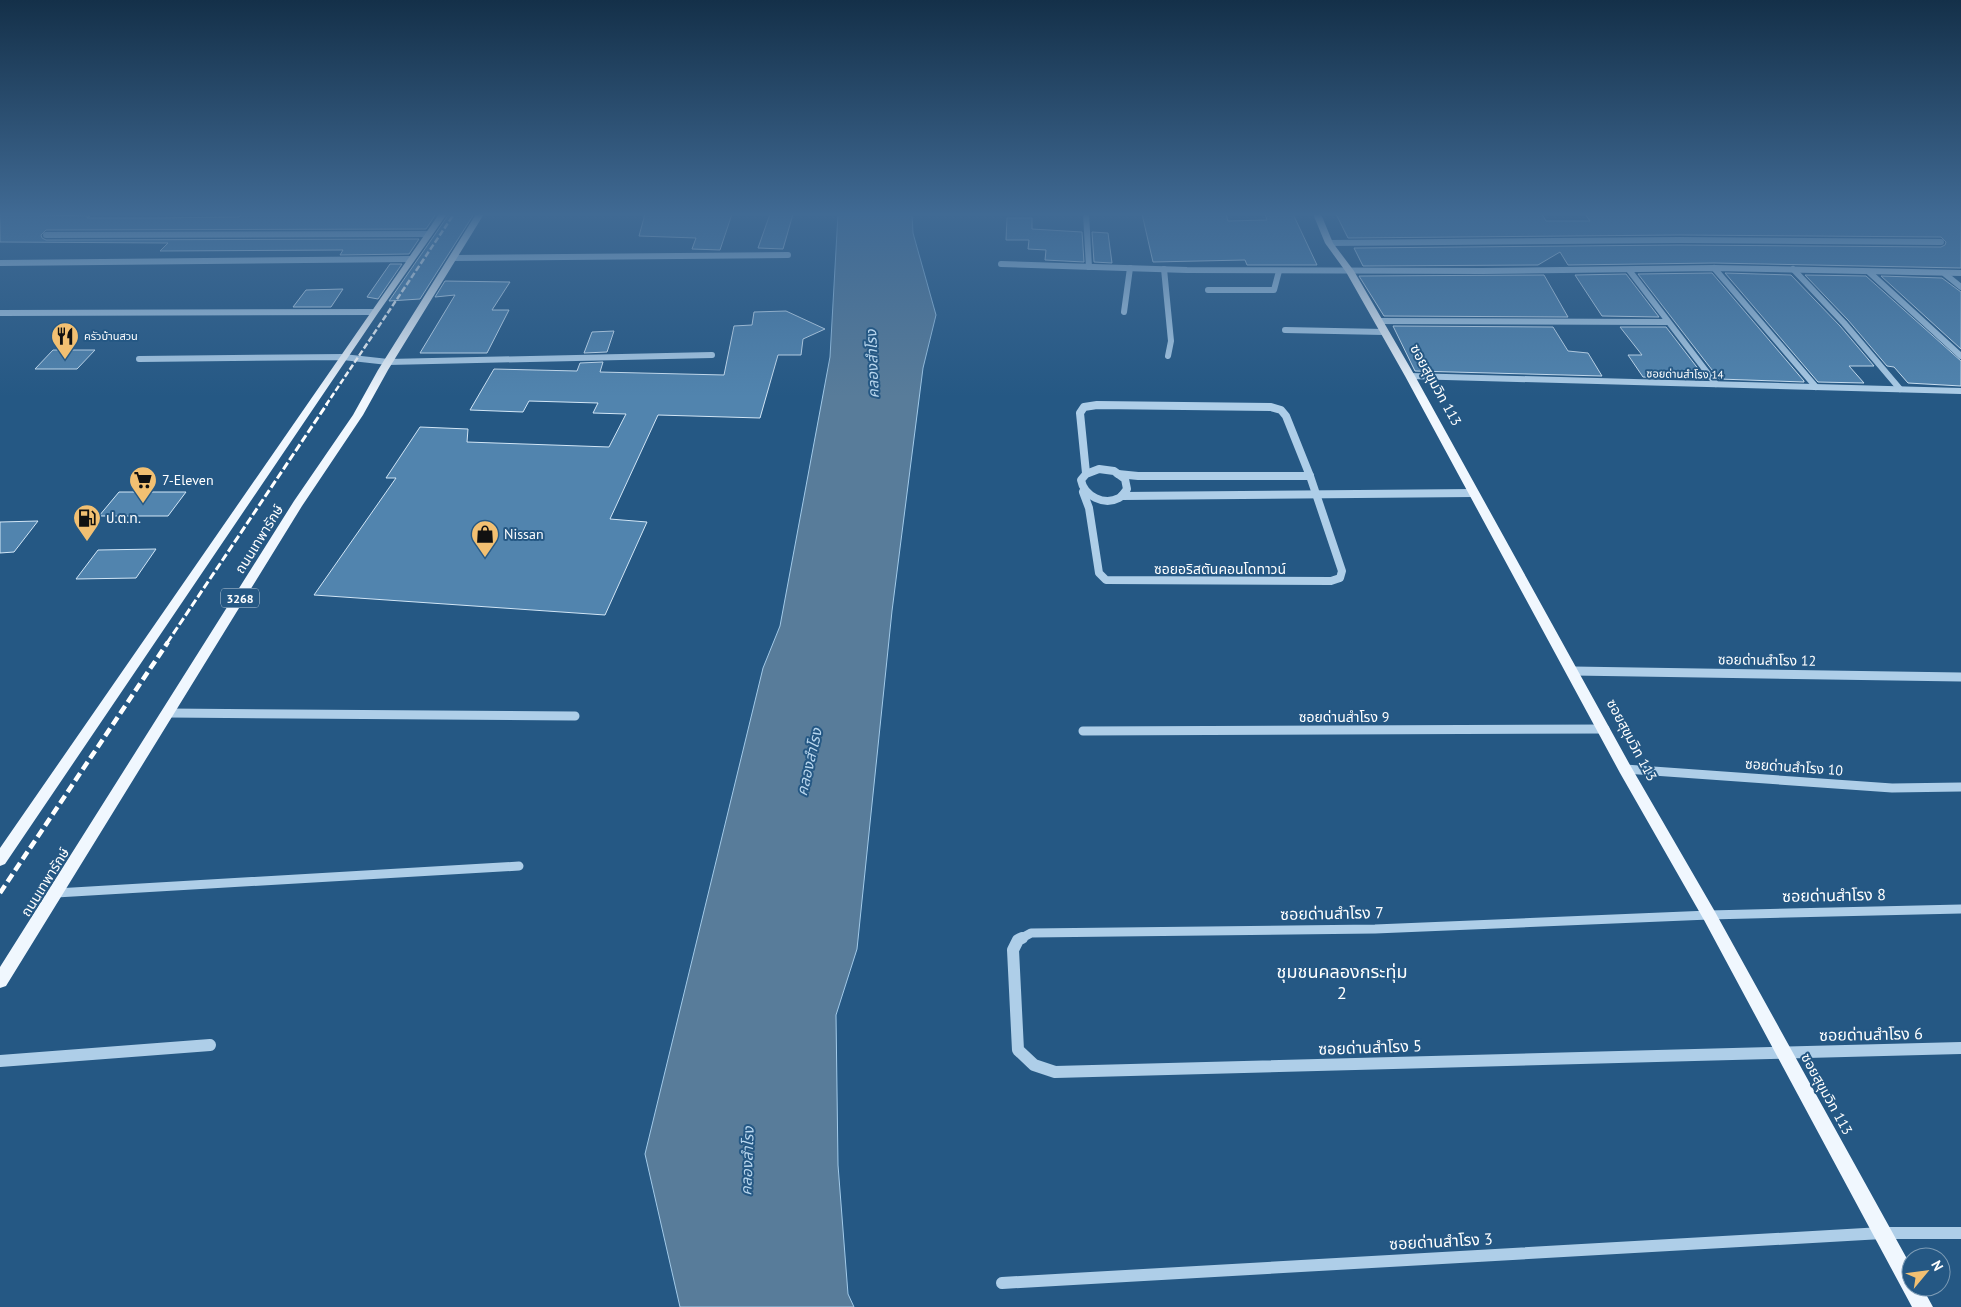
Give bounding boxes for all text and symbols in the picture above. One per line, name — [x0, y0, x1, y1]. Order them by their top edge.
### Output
restaurant icon: ครัวบ้านสวน — [50, 321, 80, 360]
water label: คลองสำโรง — [861, 328, 883, 399]
place label: ครัวบ้านสวน — [84, 329, 138, 343]
street label: ซอยสุขุมวิท 113 — [1406, 341, 1466, 429]
street label: ซอยด่านสำโรง 14 — [1646, 366, 1724, 382]
supermarket icon: 7-Eleven — [128, 465, 158, 504]
place label: 7-Eleven — [162, 471, 214, 489]
street label: ถนนเทพารักษ์ — [231, 501, 287, 577]
fuel station icon: ป.ต.ท. — [72, 503, 102, 542]
place label: ป.ต.ท. — [106, 509, 141, 527]
shop icon: Nissan — [470, 519, 500, 558]
place label: Nissan — [504, 525, 544, 543]
street label: ซอยอริสตันคอนโดทาวน์ — [1154, 560, 1286, 578]
road number: 3268 — [221, 588, 259, 608]
street label: ซอยด่านสำโรง 12 — [1718, 650, 1816, 670]
street label: ซอยสุขุมวิท 113 — [1603, 696, 1661, 784]
street label: ซอยด่านสำโรง 9 — [1299, 708, 1389, 726]
water label: คลองสำโรง — [792, 725, 826, 798]
street label: ซอยด่านสำโรง 10 — [1744, 755, 1844, 779]
street label: ถนนเทพารักษ์ — [17, 844, 73, 920]
street label: ซอยด่านสำโรง 8 — [1782, 884, 1886, 906]
street label: ซอยด่านสำโรง 7 — [1280, 902, 1384, 924]
district label: ชุมชนคลองกระทุ่ม 2 — [1277, 960, 1407, 1004]
street label: ซอยด่านสำโรง 6 — [1819, 1023, 1923, 1045]
street label: ซอยด่านสำโรง 5 — [1318, 1035, 1422, 1059]
street label: ซอยสุขุมวิท 113 — [1797, 1050, 1857, 1138]
water label: คลองสำโรง — [736, 1125, 758, 1196]
street label: ซอยด่านสำโรง 3 — [1389, 1228, 1493, 1254]
north arrow — [1901, 1247, 1951, 1297]
text: N — [1927, 1257, 1947, 1274]

